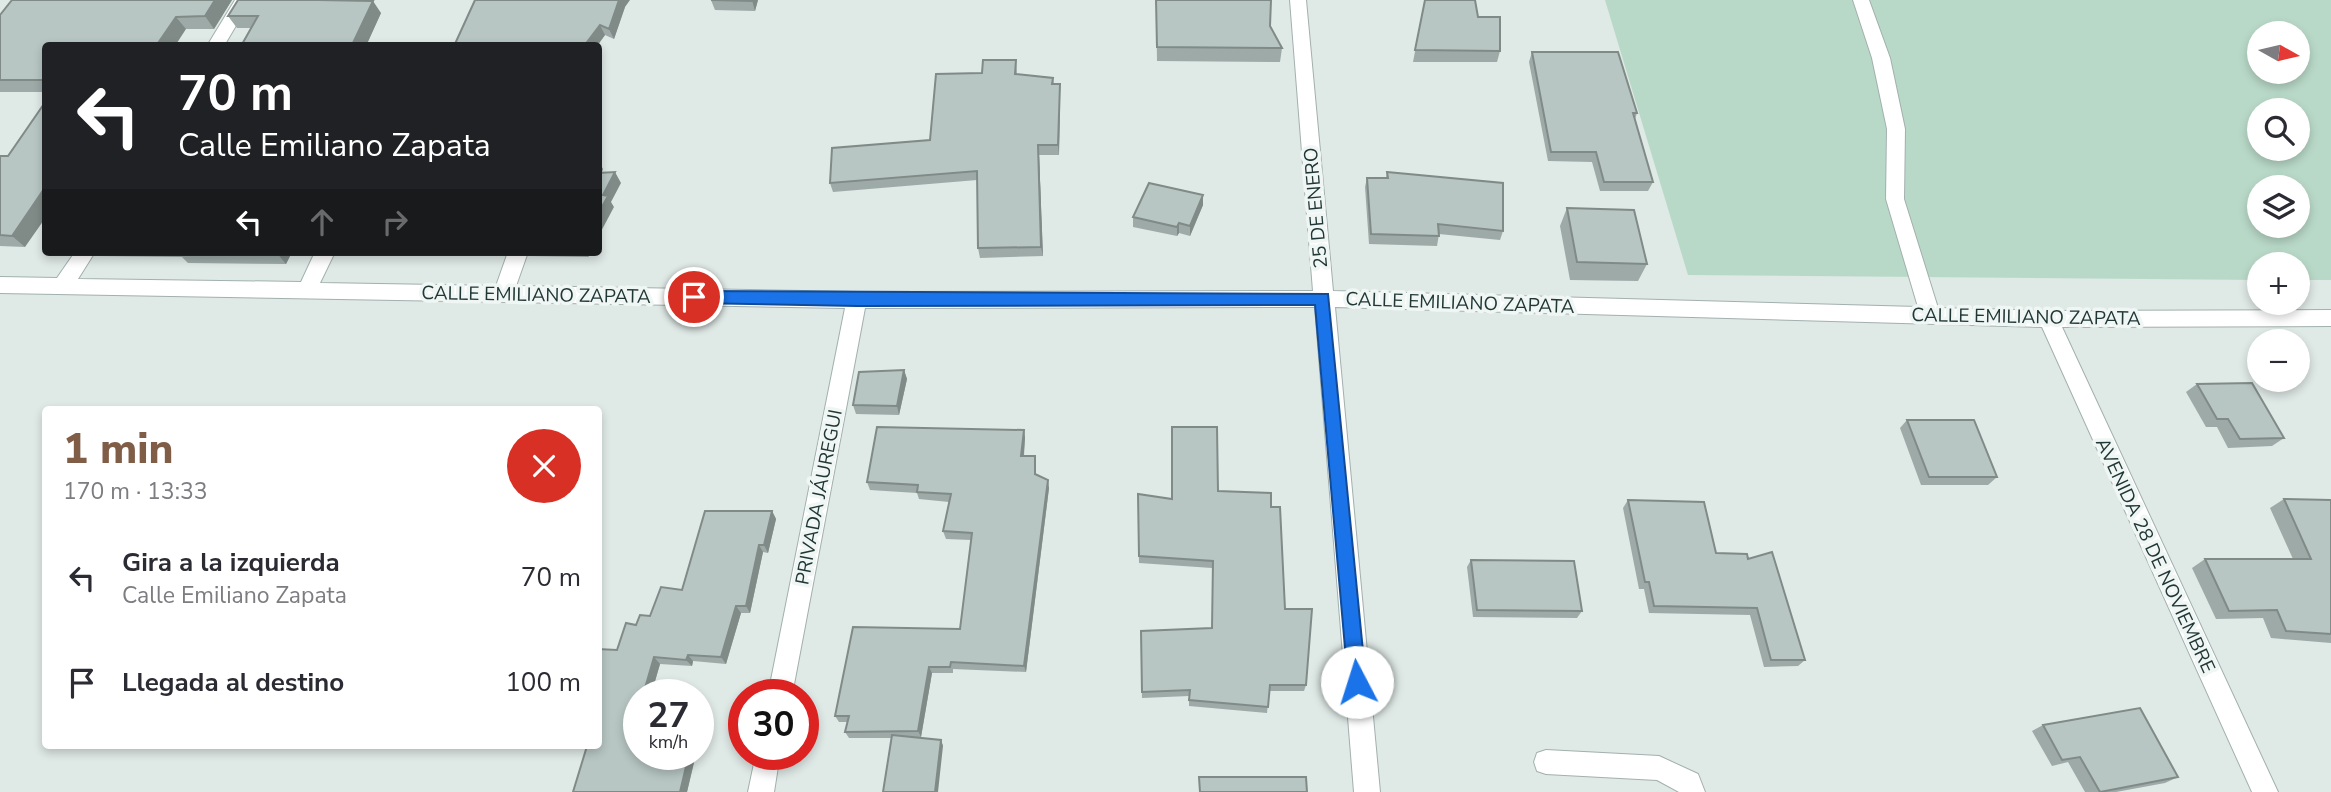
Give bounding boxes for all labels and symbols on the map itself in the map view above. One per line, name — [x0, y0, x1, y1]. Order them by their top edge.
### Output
north arrow — [2247, 21, 2310, 84]
street label: 25 DE ENERO — [1298, 146, 1334, 269]
pin — [664, 267, 724, 327]
street label: CALLE EMILIANO ZAPATA — [421, 280, 651, 310]
street label: CALLE EMILIANO ZAPATA — [1345, 286, 1575, 320]
street label: CALLE EMILIANO ZAPATA — [1911, 302, 2141, 332]
street label: PRIVADA JÁUREGUI — [789, 407, 849, 587]
street label: AVENIDA 28 DE NOVIEMBRE — [2089, 434, 2221, 677]
position arrow — [1320, 645, 1394, 719]
speed limit sign: 30 — [728, 679, 819, 770]

